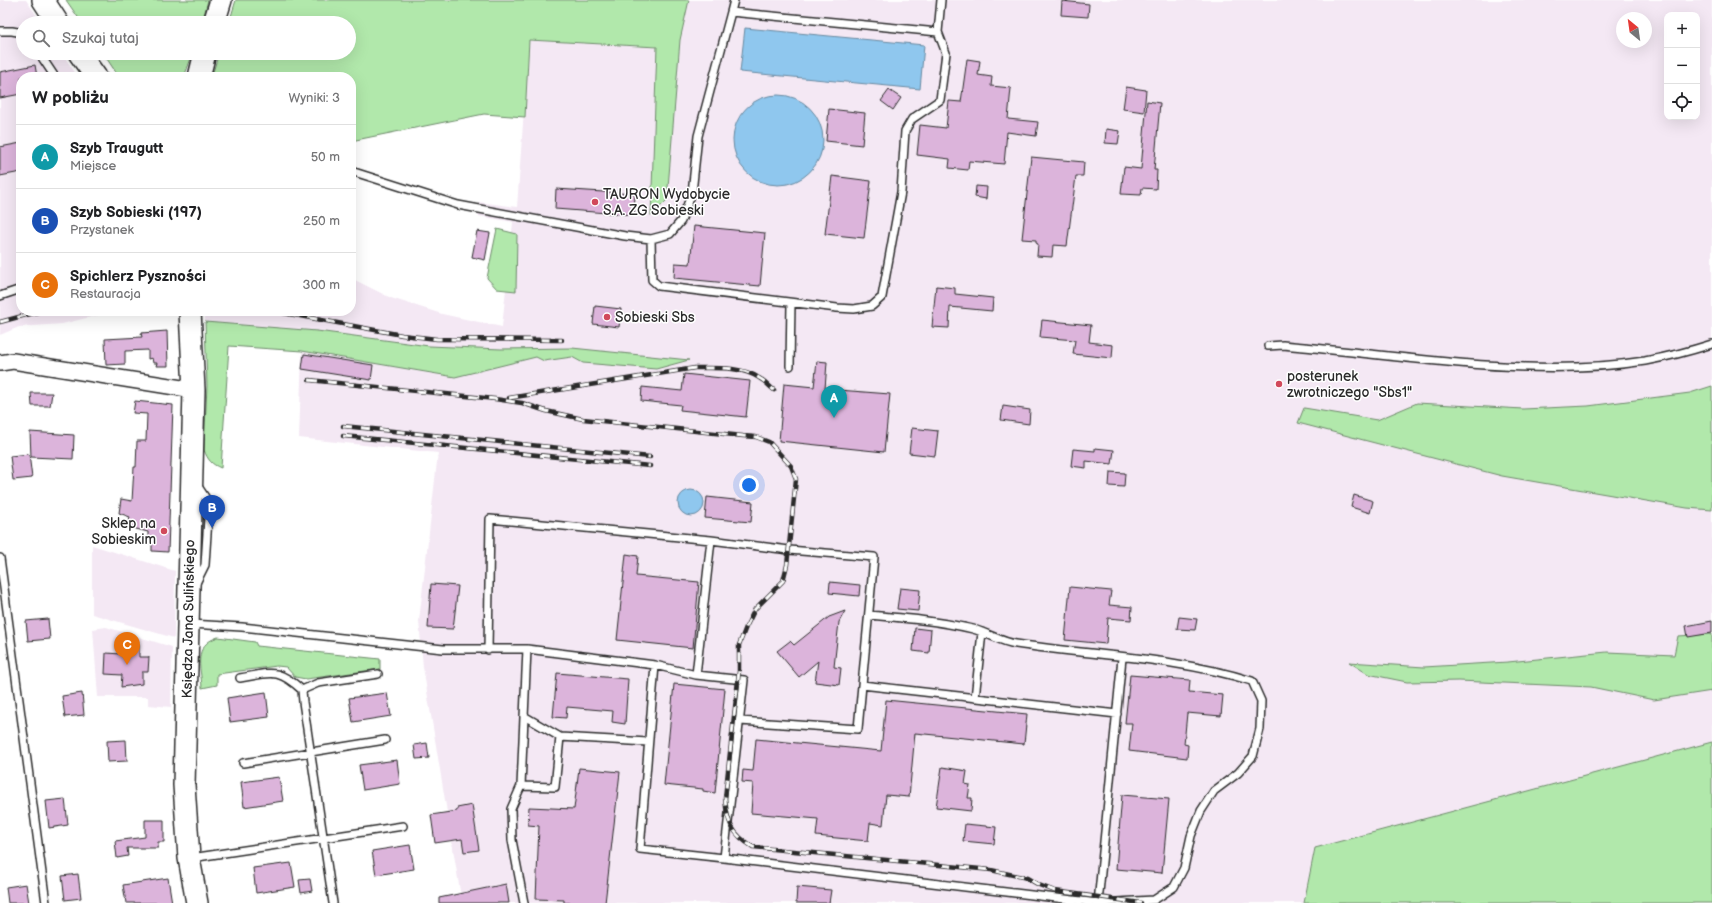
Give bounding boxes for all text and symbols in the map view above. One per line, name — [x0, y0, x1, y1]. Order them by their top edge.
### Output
north arrow — [1616, 12, 1652, 48]
map controls — [1664, 12, 1700, 120]
button: + — [1664, 12, 1700, 48]
search box — [16, 16, 356, 60]
icon: search — [30, 27, 52, 49]
text: Szukaj tutaj — [62, 29, 139, 48]
button: − — [1664, 48, 1700, 84]
button: locate — [1664, 84, 1700, 120]
text: W pobliżu — [32, 88, 109, 108]
text: Wyniki: 3 — [288, 90, 340, 106]
text: Szyb Traugutt — [70, 139, 163, 158]
text: A — [41, 149, 49, 165]
text: 50 m — [311, 149, 340, 165]
text: Miejsce — [70, 158, 116, 174]
place label: TAURON Wydobycie S.A. ZG Sobieski — [603, 186, 730, 219]
marker: TAURON Wydobycie S.A. ZG Sobieski — [590, 197, 600, 207]
text: Szyb Sobieski (197) — [70, 203, 202, 222]
text: B — [40, 213, 50, 229]
text: 250 m — [303, 213, 340, 229]
text: Przystanek — [70, 222, 134, 238]
text: Spichlerz Pyszności — [70, 267, 206, 286]
text: C — [40, 277, 50, 293]
text: 300 m — [302, 277, 340, 293]
text: Restauracja — [70, 286, 141, 302]
place label: Sobieski Sbs — [615, 309, 695, 326]
marker: Sobieski Sbs — [602, 312, 612, 322]
place label: posterunek zwrotniczego "Sbs1" — [1287, 368, 1412, 401]
marker: posterunek zwrotniczego "Sbs1" — [1274, 379, 1284, 389]
pin: A — [821, 385, 847, 418]
your location — [739, 475, 759, 495]
pin: B — [199, 495, 225, 528]
place label: Sklep na Sobieskim — [91, 515, 156, 548]
marker: Sklep na Sobieskim — [159, 526, 169, 536]
street label: Księdza Jana Sulińskiego — [179, 539, 198, 699]
pin: C — [114, 632, 140, 665]

